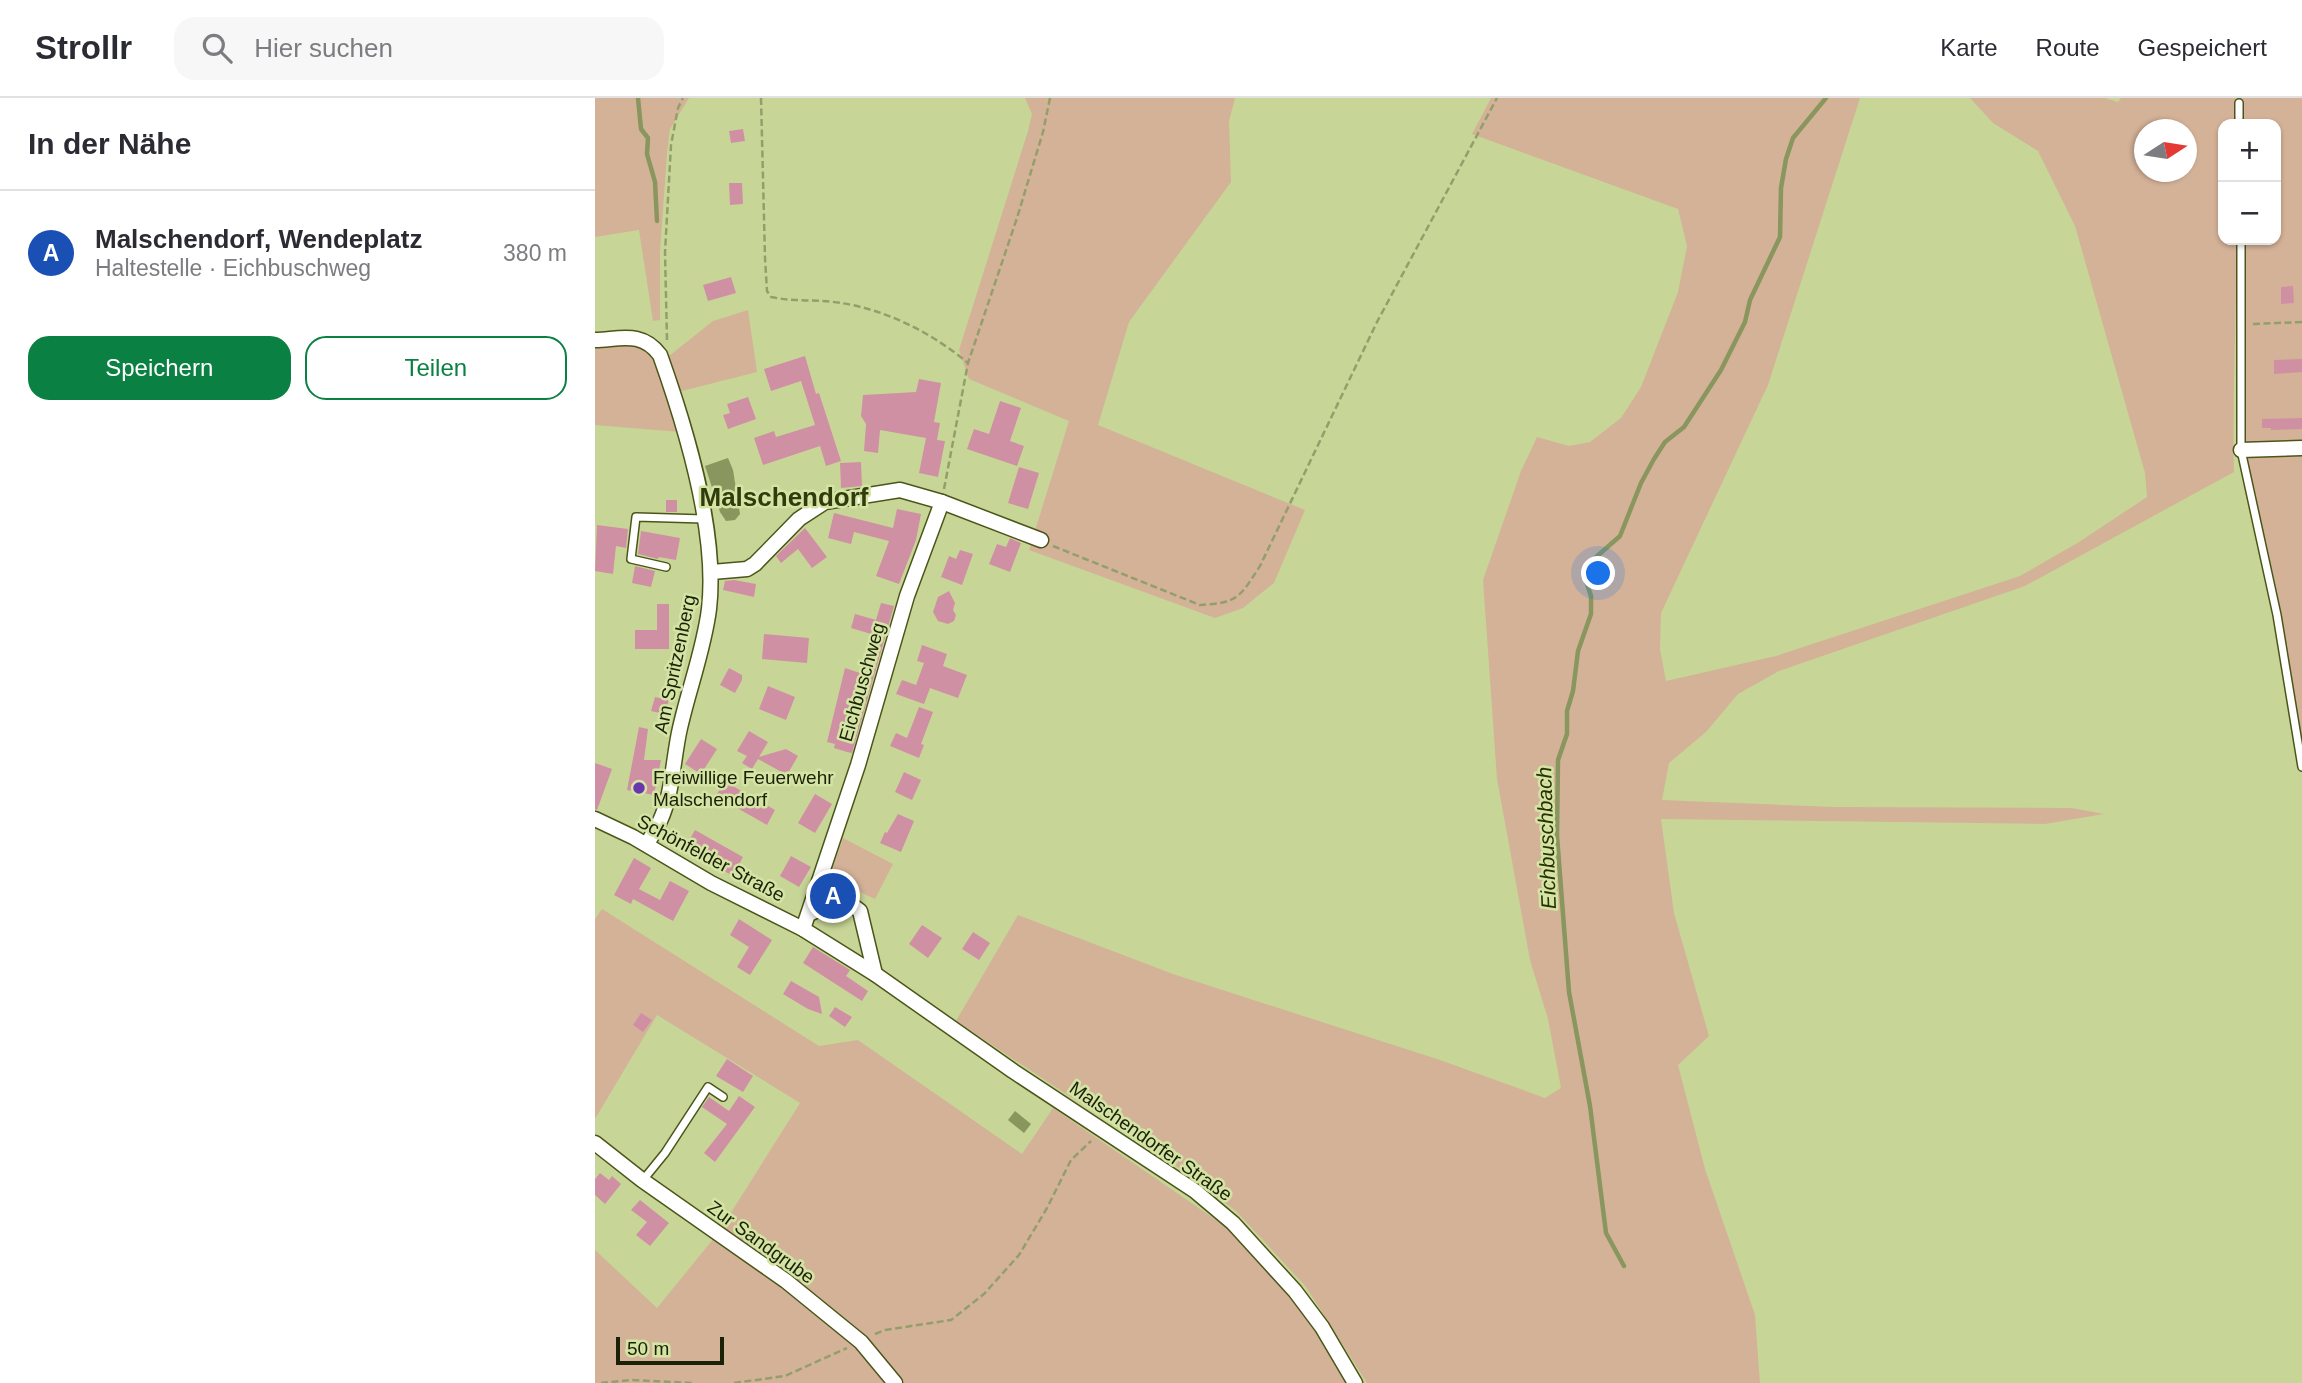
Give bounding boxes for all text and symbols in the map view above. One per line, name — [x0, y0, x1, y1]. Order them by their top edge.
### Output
search box — [174, 17, 664, 80]
text: Strollr — [35, 29, 132, 66]
icon: search — [198, 29, 236, 67]
text: Hier suchen — [254, 33, 393, 63]
text: Karte — [1940, 34, 1998, 61]
text: Route — [2036, 34, 2100, 61]
text: Gespeichert — [2138, 34, 2267, 61]
north arrow — [2134, 119, 2197, 182]
map controls — [2218, 119, 2281, 245]
button: + — [2218, 119, 2281, 182]
text: In der Nähe — [28, 127, 191, 160]
button: − — [2218, 182, 2281, 245]
text: Malschendorf, Wendeplatz — [95, 224, 422, 254]
text: A — [43, 240, 59, 266]
text: 380 m — [503, 240, 567, 266]
text: Haltestelle · Eichbuschweg — [95, 255, 371, 281]
button: Speichern — [28, 336, 291, 400]
button: Teilen — [305, 336, 567, 400]
district label: Malschendorf — [699, 482, 869, 512]
your location — [1581, 556, 1615, 590]
street label: Am Spritzenberg — [650, 593, 700, 735]
street label: Eichbuschweg — [835, 620, 889, 744]
water label: Eichbuschbach — [1532, 766, 1560, 910]
place label: Freiwillige Feuerwehr Malschendorf — [653, 767, 834, 810]
marker: Freiwillige Feuerwehr Malschendorf — [631, 780, 647, 796]
street label: Schönfelder Straße — [634, 810, 788, 906]
pin: A — [810, 870, 856, 922]
street label: Malschendorfer Straße — [1066, 1077, 1236, 1205]
street label: Zur Sandgrube — [704, 1196, 818, 1288]
scale bar — [616, 1334, 725, 1366]
text: 50 m — [627, 1338, 669, 1359]

